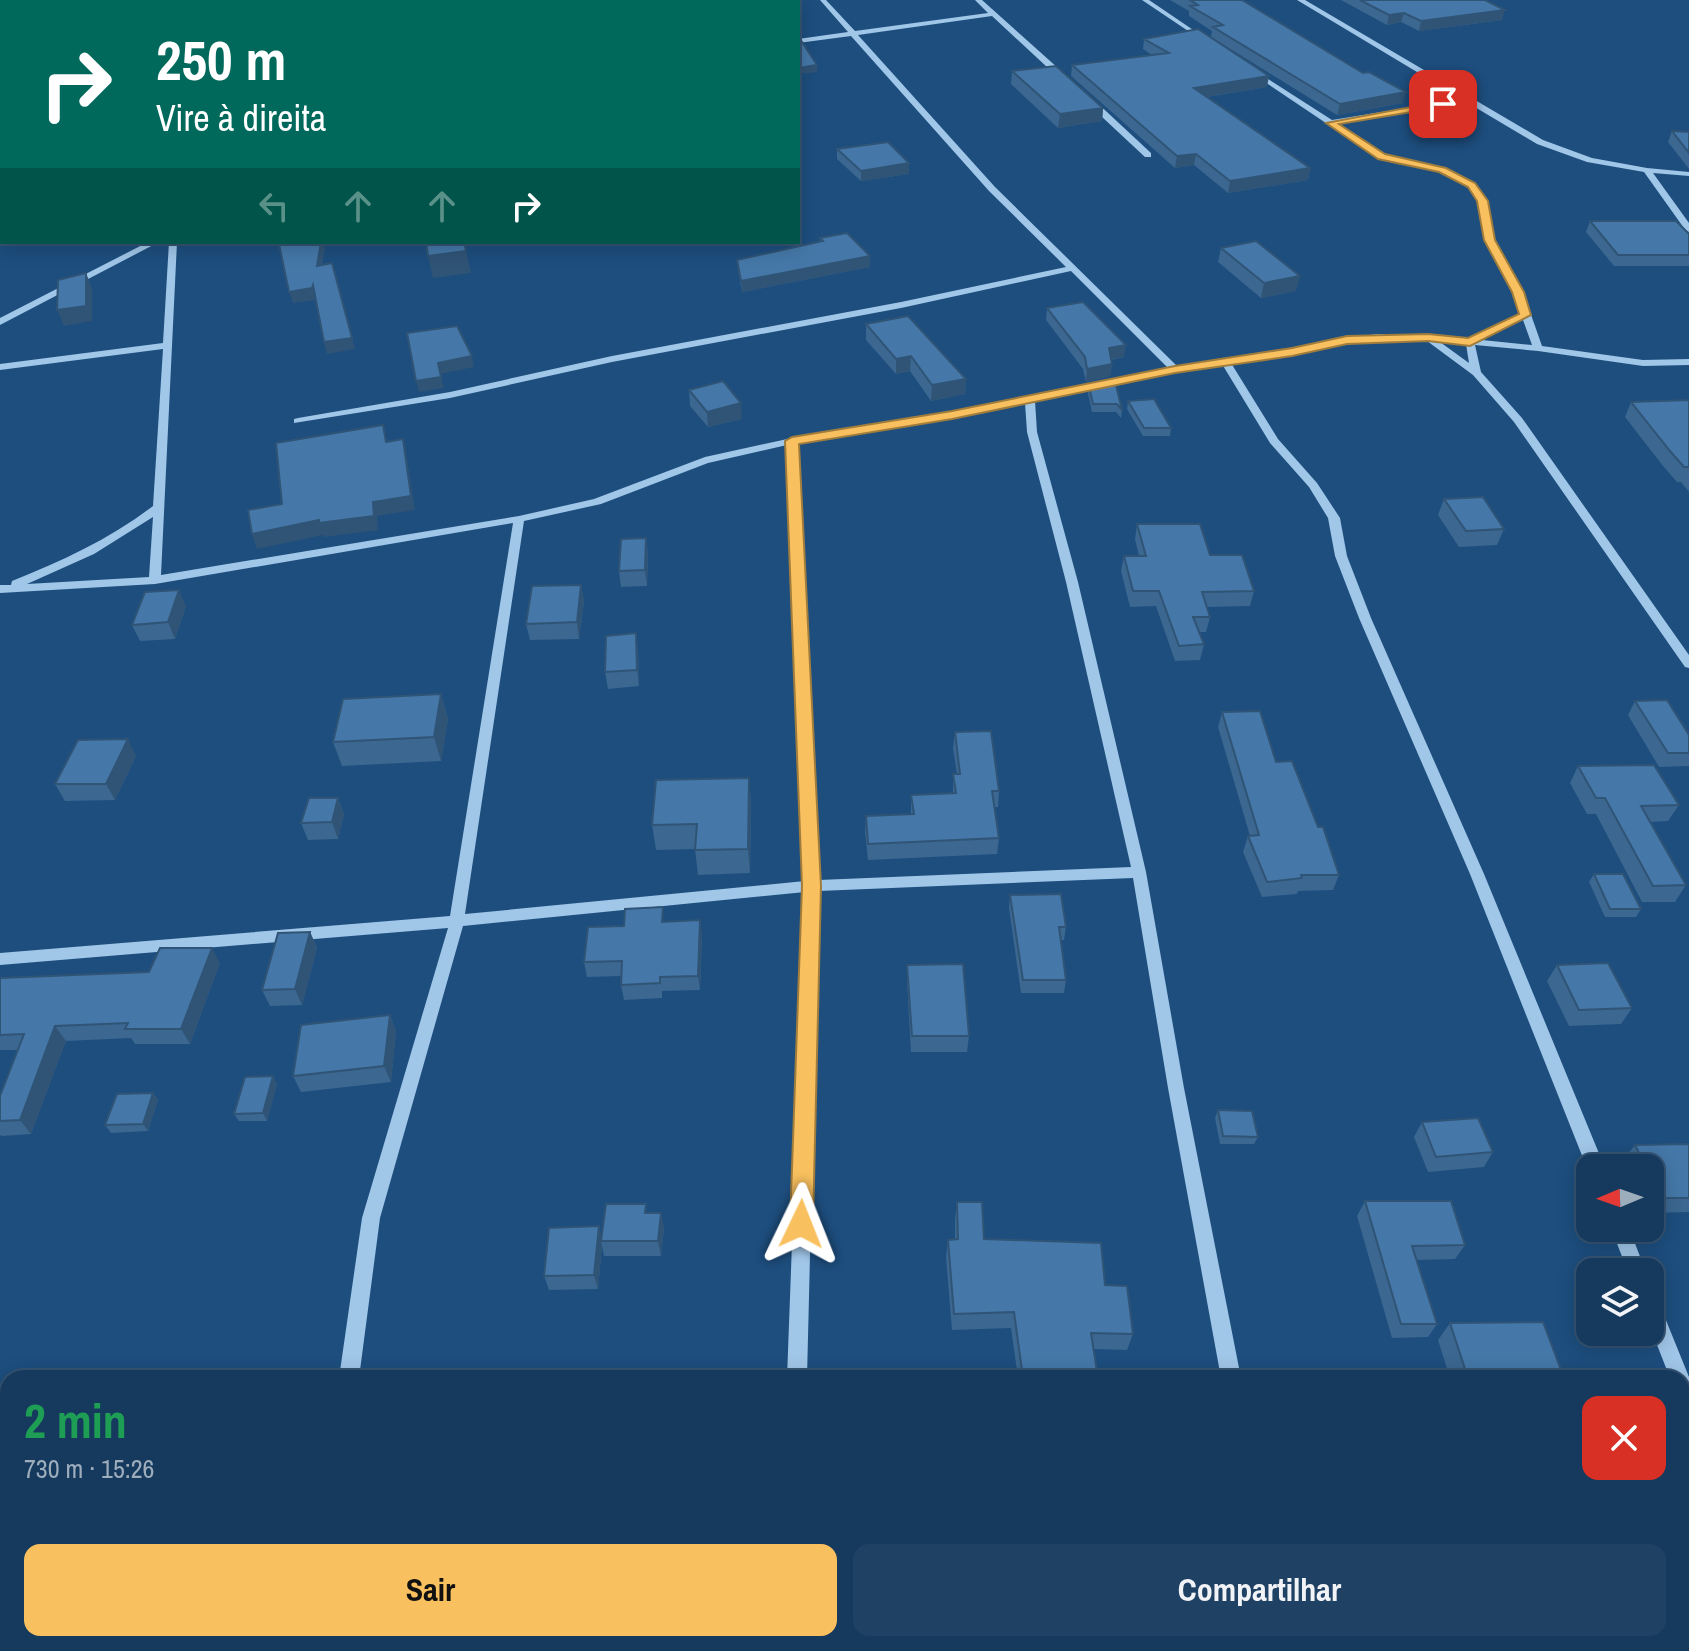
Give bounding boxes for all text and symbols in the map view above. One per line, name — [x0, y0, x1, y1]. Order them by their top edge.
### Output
text: 250 m — [156, 22, 286, 97]
icon: right — [24, 32, 128, 136]
pin — [1409, 70, 1477, 138]
icon: arrive — [1421, 82, 1465, 126]
text: Vire à direita — [156, 94, 326, 142]
icon: left — [252, 184, 296, 228]
icon: ahead — [336, 184, 380, 228]
icon: ahead — [420, 184, 464, 228]
icon: right — [504, 184, 548, 228]
north arrow — [1576, 1154, 1664, 1242]
map controls — [1576, 1154, 1664, 1346]
position arrow — [759, 1182, 843, 1266]
button: layers — [1576, 1258, 1664, 1346]
text: 2 min — [24, 1388, 127, 1453]
button: close — [1582, 1396, 1666, 1480]
text: 730 m · 15:26 — [24, 1451, 154, 1486]
button: Sair — [24, 1544, 837, 1636]
button: Compartilhar — [853, 1544, 1666, 1636]

